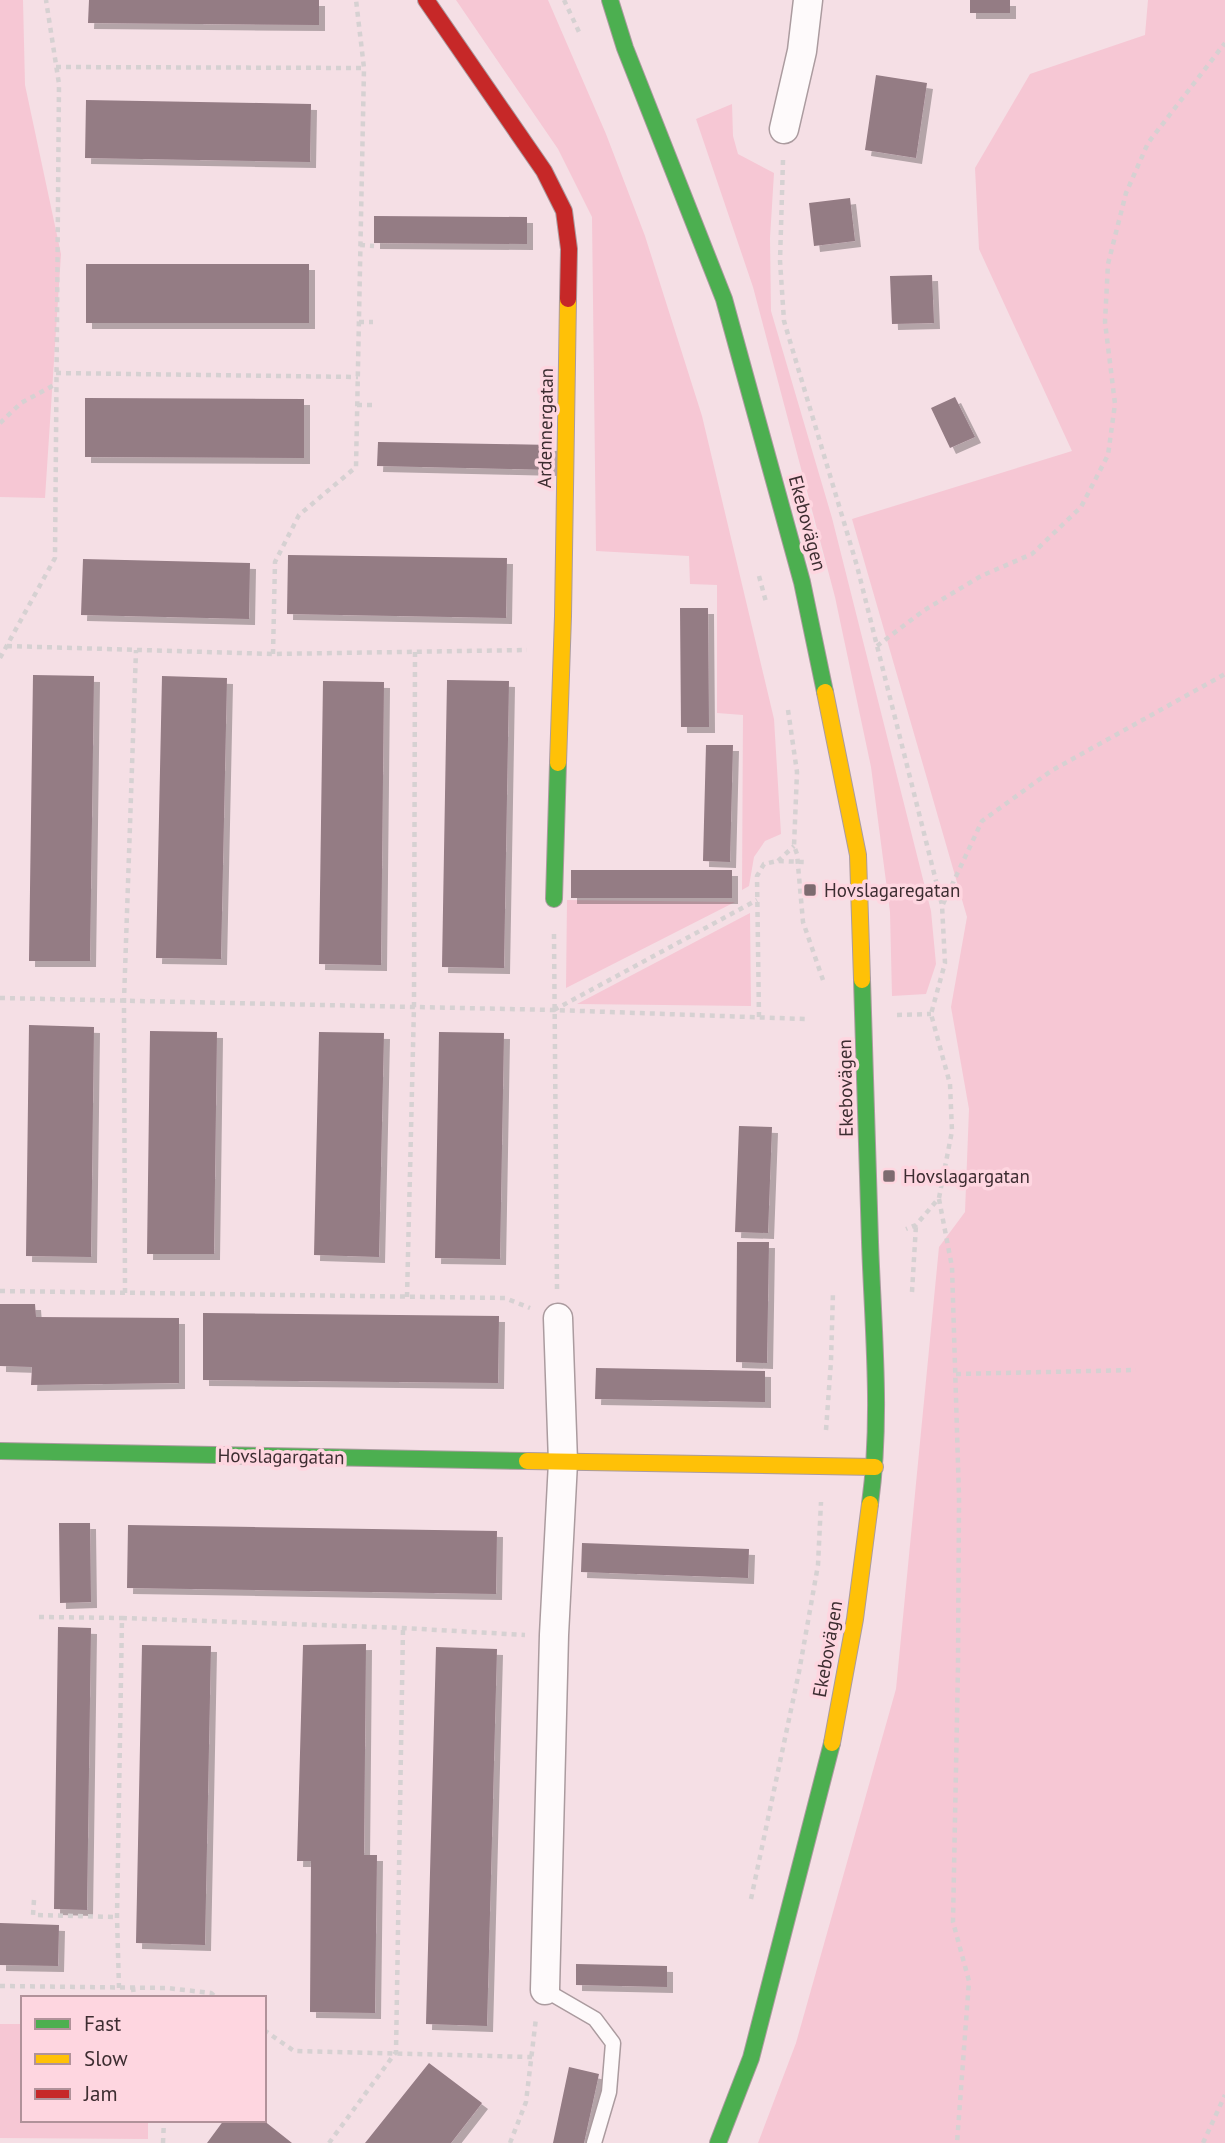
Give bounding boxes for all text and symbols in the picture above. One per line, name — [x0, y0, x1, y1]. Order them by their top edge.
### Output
street label: Ardennergatan — [532, 368, 558, 488]
street label: Ekebovägen — [784, 473, 832, 573]
place label: Hovslagaregatan — [824, 878, 960, 902]
marker: Hovslagaregatan — [802, 882, 818, 898]
street label: Ekebovägen — [832, 1039, 858, 1137]
place label: Hovslagargatan — [903, 1164, 1030, 1188]
marker: Hovslagargatan — [881, 1168, 897, 1184]
street label: Hovslagargatan — [217, 1443, 345, 1469]
street label: Ekebovägen — [807, 1599, 847, 1699]
legend — [21, 1996, 266, 2122]
text: Fast — [84, 2010, 121, 2037]
text: Slow — [84, 2045, 128, 2072]
text: Jam — [83, 2080, 118, 2107]

